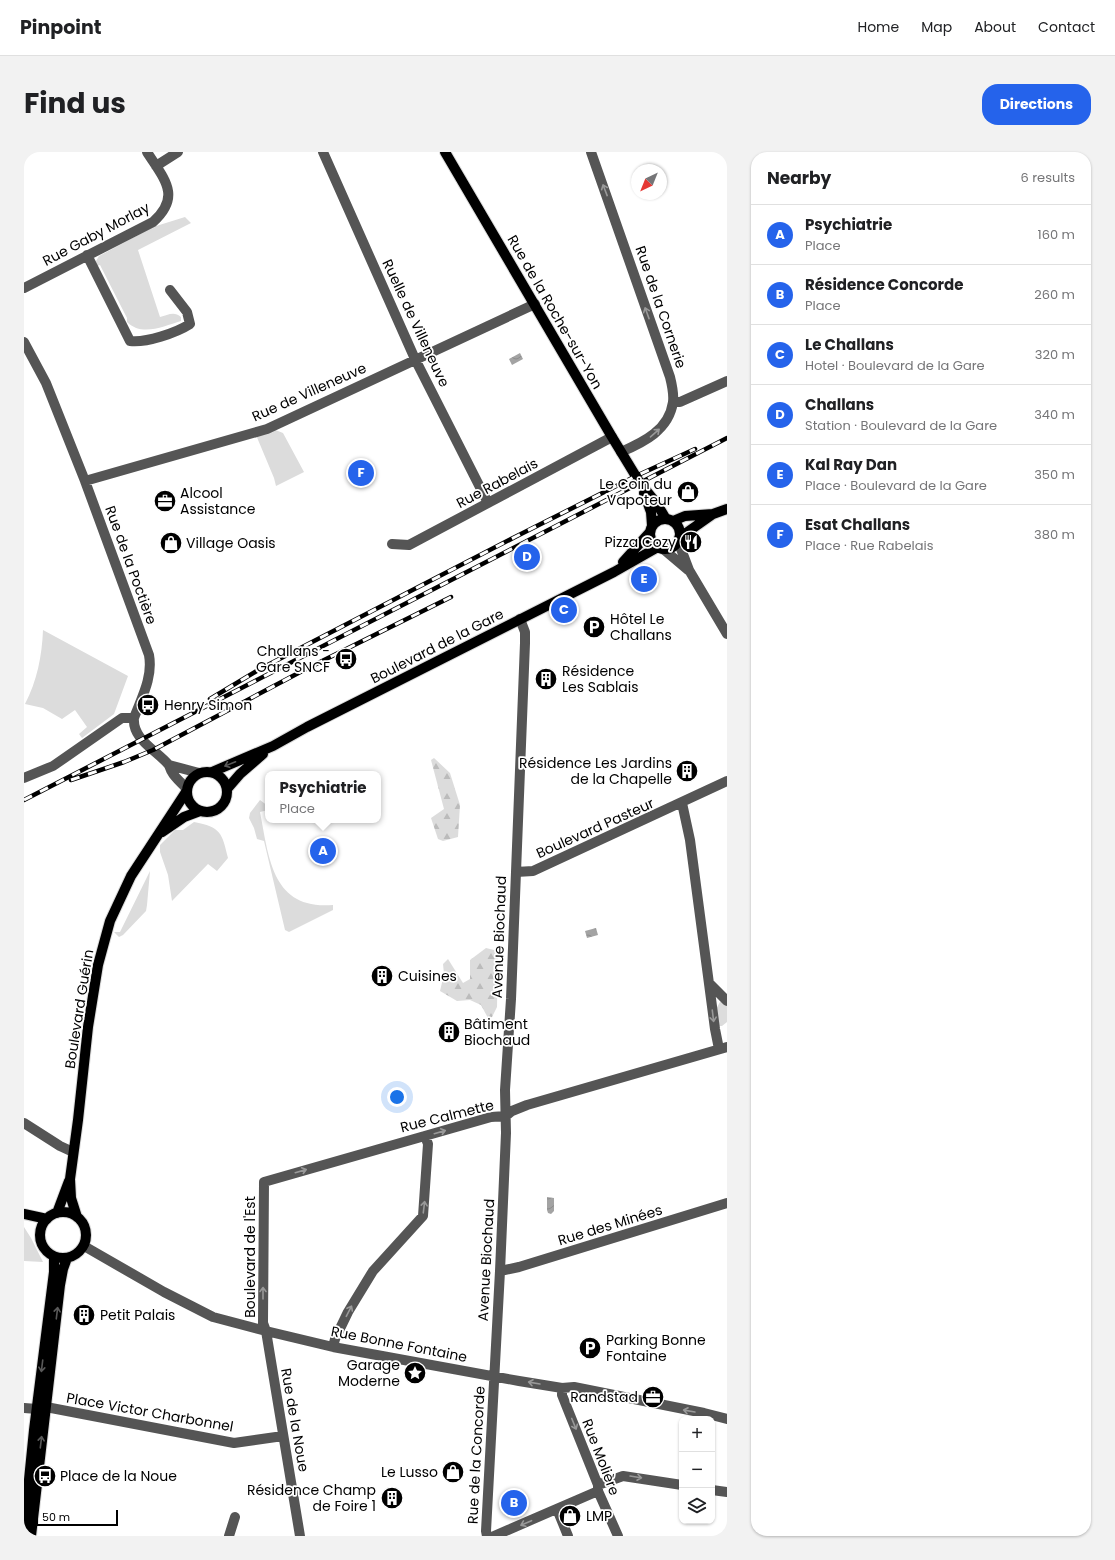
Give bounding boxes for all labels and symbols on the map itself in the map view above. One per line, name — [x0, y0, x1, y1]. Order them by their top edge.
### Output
north arrow — [631, 164, 667, 200]
one-way arrow — [600, 184, 608, 196]
street label: Rue Gaby Morlay — [39, 197, 153, 271]
street label: Rue de la Roche-sur-Yon — [503, 231, 607, 393]
street label: Rue de la Cornerie — [631, 243, 691, 371]
street label: Ruelle de Villeneuve — [378, 256, 455, 390]
one-way arrow — [643, 307, 651, 319]
street label: Rue de Villeneuve — [249, 358, 370, 426]
one-way arrow — [650, 429, 660, 438]
street label: Rue Rabelais — [453, 453, 541, 513]
pin: F — [348, 458, 374, 488]
place label: Le Coin du Vapoteur — [599, 474, 672, 510]
shop icon: Le Coin du Vapoteur — [675, 479, 701, 505]
place label: Alcool Assistance — [180, 483, 256, 519]
office icon: Alcool Assistance — [152, 488, 178, 514]
street label: Rue de la Poctière — [100, 503, 162, 627]
restaurant icon: Pizza Cozy — [678, 529, 704, 555]
shop icon: Village Oasis — [158, 530, 184, 556]
place label: Pizza Cozy — [604, 532, 676, 552]
place label: Village Oasis — [186, 533, 276, 553]
pin: D — [514, 542, 540, 572]
pin: E — [631, 564, 657, 594]
pin: C — [551, 595, 577, 625]
street label: Boulevard de la Gare — [367, 604, 507, 688]
place label: Hôtel Le Challans — [610, 609, 672, 645]
parking icon: Hôtel Le Challans — [581, 614, 607, 640]
place label: Challans - Gare SNCF — [256, 641, 330, 677]
bus stop icon: Challans - Gare SNCF — [333, 646, 359, 672]
place label: Résidence Les Sablais — [562, 661, 639, 697]
building icon: Résidence Les Sablais — [533, 666, 559, 692]
bus stop icon: Henry Simon — [135, 692, 161, 718]
place label: Henry Simon — [164, 695, 252, 715]
place label: Résidence Les Jardins de la Chapelle — [519, 753, 672, 789]
building icon: Résidence Les Jardins de la Chapelle — [674, 758, 700, 784]
one-way arrow — [224, 761, 236, 769]
street label: Boulevard Pasteur — [533, 793, 657, 863]
pin: A — [310, 836, 336, 866]
street label: Avenue Biochaud — [487, 875, 511, 999]
street label: Boulevard Guérin — [60, 948, 98, 1070]
building icon: Cuisines — [369, 963, 395, 989]
place label: Cuisines — [398, 966, 457, 986]
one-way arrow — [710, 1009, 717, 1022]
place label: Bâtiment Biochaud — [464, 1014, 530, 1050]
building icon: Bâtiment Biochaud — [436, 1019, 462, 1045]
your location — [387, 1087, 407, 1107]
street label: Rue Calmette — [398, 1095, 496, 1137]
one-way arrow — [433, 1127, 446, 1135]
one-way arrow — [295, 1167, 308, 1174]
street label: Boulevard de l'Est — [240, 1196, 260, 1318]
street label: Avenue Biochaud — [473, 1198, 499, 1322]
street label: Rue des Minées — [555, 1200, 665, 1250]
one-way arrow — [420, 1201, 428, 1214]
one-way arrow — [259, 1287, 267, 1300]
building icon: Petit Palais — [71, 1302, 97, 1328]
place label: Petit Palais — [100, 1305, 175, 1325]
one-way arrow — [53, 1306, 61, 1319]
one-way arrow — [346, 1306, 353, 1318]
street label: Rue Bonne Fontaine — [329, 1321, 469, 1367]
place label: Parking Bonne Fontaine — [606, 1330, 706, 1366]
parking icon: Parking Bonne Fontaine — [577, 1335, 603, 1361]
place label: Garage Moderne — [338, 1355, 400, 1391]
one-way arrow — [38, 1359, 46, 1372]
place icon: Garage Moderne — [402, 1360, 428, 1386]
street label: Rue de la Noue — [276, 1367, 314, 1474]
one-way arrow — [528, 1379, 541, 1387]
office icon: Randstad — [640, 1384, 666, 1410]
street label: Rue de la Concorde — [462, 1385, 490, 1524]
street label: Place Victor Charbonnel — [65, 1387, 235, 1437]
place label: Randstad — [570, 1387, 638, 1407]
one-way arrow — [683, 1406, 696, 1414]
street label: Rue Molière — [577, 1416, 625, 1498]
one-way arrow — [570, 1418, 578, 1430]
one-way arrow — [38, 1436, 45, 1449]
shop icon: Le Lusso — [440, 1459, 466, 1485]
place label: Le Lusso — [381, 1462, 438, 1482]
bus stop icon: Place de la Noue — [32, 1463, 58, 1489]
place label: Place de la Noue — [60, 1466, 177, 1486]
one-way arrow — [629, 1474, 642, 1482]
place label: Résidence Champ de Foire 1 — [247, 1480, 376, 1516]
building icon: Résidence Champ de Foire 1 — [379, 1485, 405, 1511]
pin: B — [501, 1488, 527, 1518]
shop icon: LMP — [557, 1503, 583, 1529]
place label: LMP — [586, 1506, 612, 1526]
scale bar — [36, 1508, 118, 1527]
one-way arrow — [520, 1519, 532, 1527]

